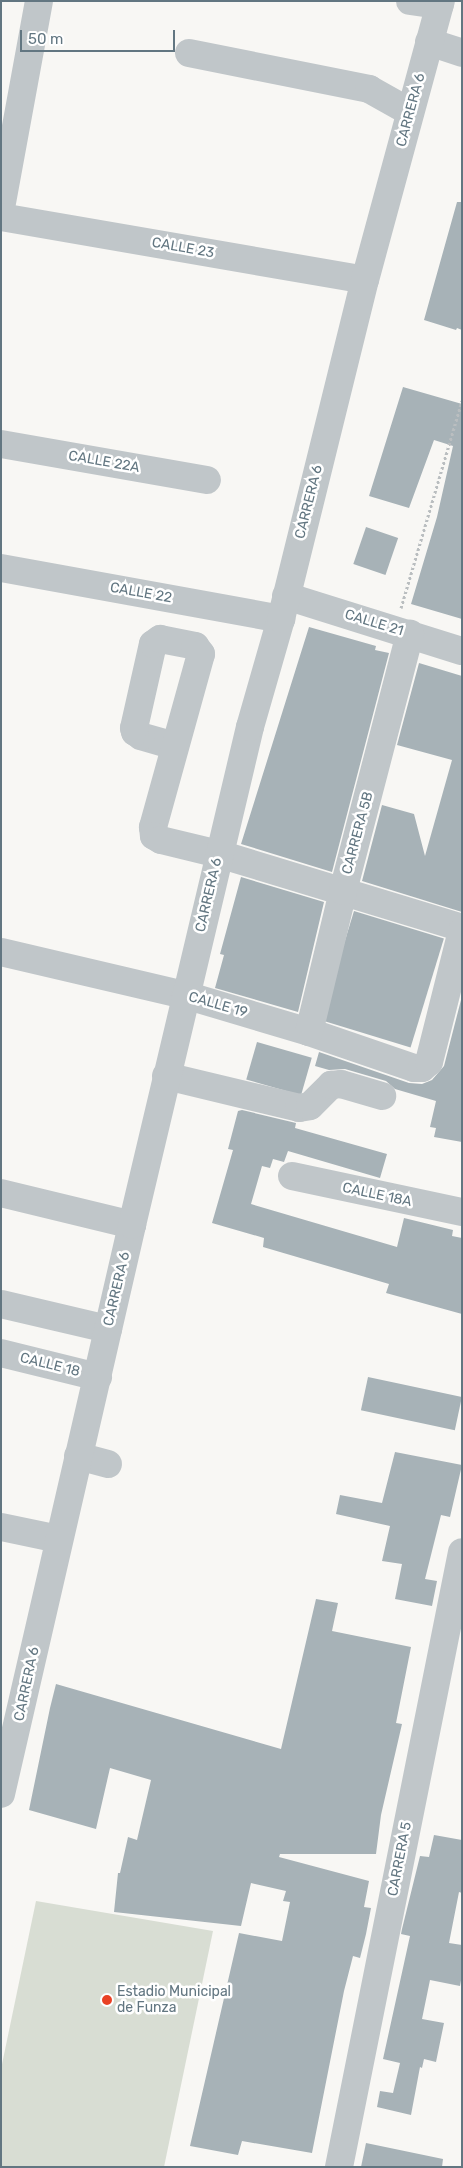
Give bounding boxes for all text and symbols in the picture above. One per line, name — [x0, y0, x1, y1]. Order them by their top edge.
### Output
scale bar — [22, 20, 178, 52]
text: 50 m — [28, 30, 63, 48]
street label: CARRERA 6 — [393, 71, 429, 149]
street label: CALLE 23 — [151, 234, 215, 262]
street label: CALLE 22A — [67, 447, 141, 477]
street label: CARRERA 6 — [292, 463, 326, 541]
street label: CALLE 22 — [109, 579, 173, 607]
street label: CALLE 21 — [343, 606, 405, 640]
street label: CARRERA 5B — [339, 790, 377, 876]
street label: CARRERA 6 — [192, 856, 226, 934]
street label: CALLE 19 — [187, 989, 249, 1021]
street label: CALLE 18A — [341, 1179, 413, 1211]
street label: CARRERA 6 — [100, 1250, 134, 1328]
street label: CALLE 18 — [18, 1349, 82, 1381]
street label: CARRERA 6 — [11, 1645, 43, 1723]
street label: CARRERA 5 — [385, 1820, 415, 1898]
place label: Estadio Municipal de Funza — [117, 1984, 231, 2016]
marker: Estadio Municipal de Funza — [101, 1994, 113, 2006]

